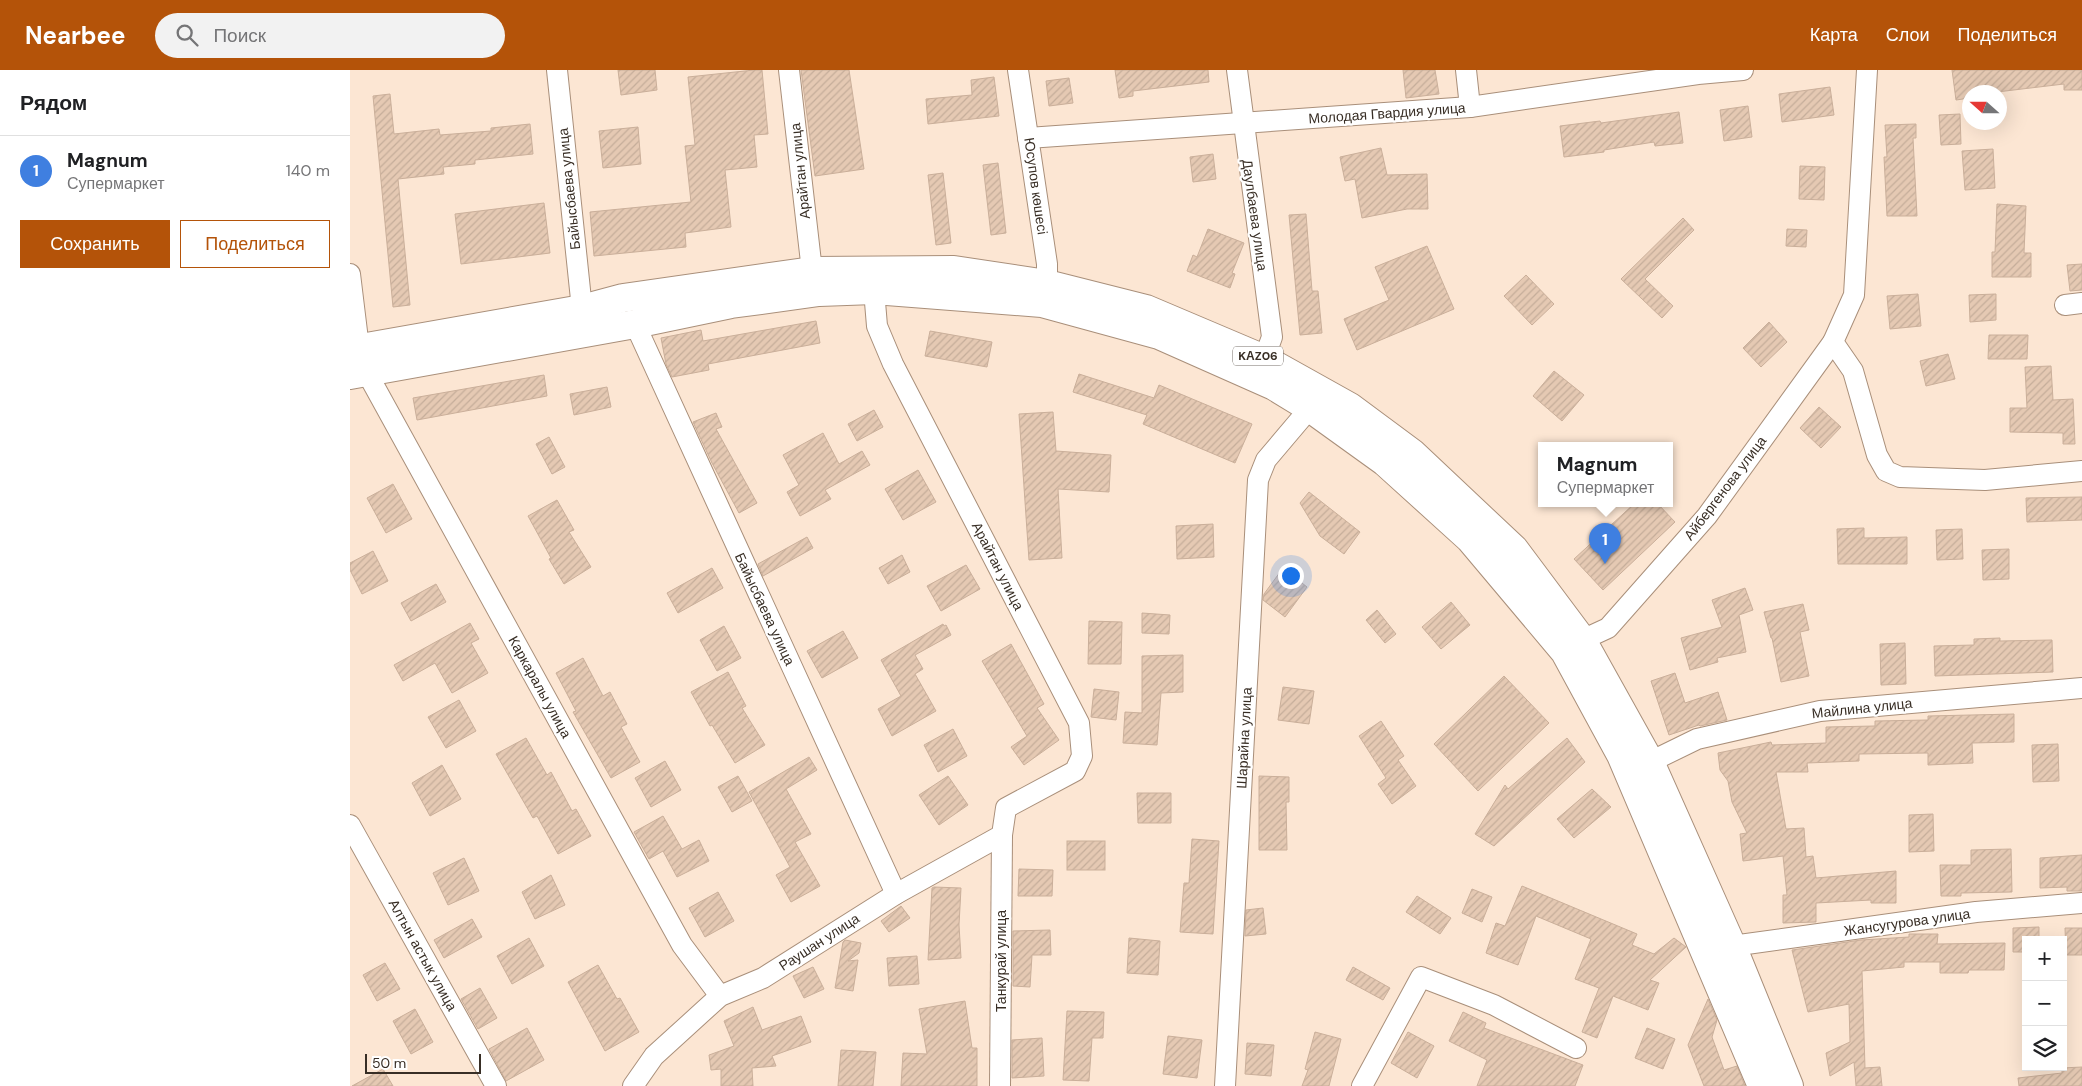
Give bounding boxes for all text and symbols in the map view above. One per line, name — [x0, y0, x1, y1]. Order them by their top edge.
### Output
search box — [155, 13, 505, 58]
text: Nearbee — [25, 20, 125, 51]
icon: search — [173, 21, 201, 49]
text: Поиск — [213, 23, 266, 48]
text: Карта — [1810, 23, 1858, 47]
text: Слои — [1886, 23, 1930, 47]
text: Поделиться — [1958, 23, 2057, 47]
north arrow — [1962, 85, 2007, 130]
text: Рядом — [20, 89, 87, 117]
street label: Молодая Гвардия улица — [1308, 99, 1466, 127]
street label: Арайтан улица — [786, 122, 814, 220]
street label: Байысбаева улица — [554, 127, 584, 251]
street label: Юсупов көшесі — [1020, 136, 1052, 236]
text: Magnum — [67, 148, 148, 173]
street label: Даулбаева улица — [1238, 158, 1272, 272]
text: 1 — [33, 160, 39, 181]
text: 140 m — [286, 160, 330, 181]
text: Супермаркет — [67, 173, 165, 194]
button: Сохранить — [20, 220, 170, 268]
button: Поделиться — [180, 220, 330, 268]
road number: KАZ06 — [1233, 346, 1283, 366]
street label: Айбергенова улица — [1680, 432, 1770, 544]
popup — [1538, 442, 1673, 507]
text: Magnum — [1557, 452, 1637, 477]
text: Супермаркет — [1557, 477, 1654, 498]
street label: Арайтан улица — [968, 519, 1028, 613]
pin: 1 — [1589, 523, 1621, 564]
street label: Байысбаева улица — [731, 550, 799, 668]
your location — [1278, 563, 1304, 589]
street label: Каркаралы улица — [505, 633, 576, 741]
street label: Шарайна улица — [1232, 687, 1256, 789]
street label: Майлина улица — [1811, 694, 1913, 722]
street label: Алтын астык улица — [385, 896, 461, 1014]
street label: Жансугурова улица — [1843, 904, 1972, 940]
street label: Раушан улица — [775, 909, 863, 975]
street label: Танкурай улица — [992, 910, 1010, 1012]
map controls — [2022, 936, 2067, 1071]
button: + — [2022, 936, 2067, 981]
button: − — [2022, 981, 2067, 1026]
button: layers — [2022, 1026, 2067, 1071]
scale bar — [365, 1051, 481, 1074]
text: 50 m — [372, 1054, 406, 1072]

